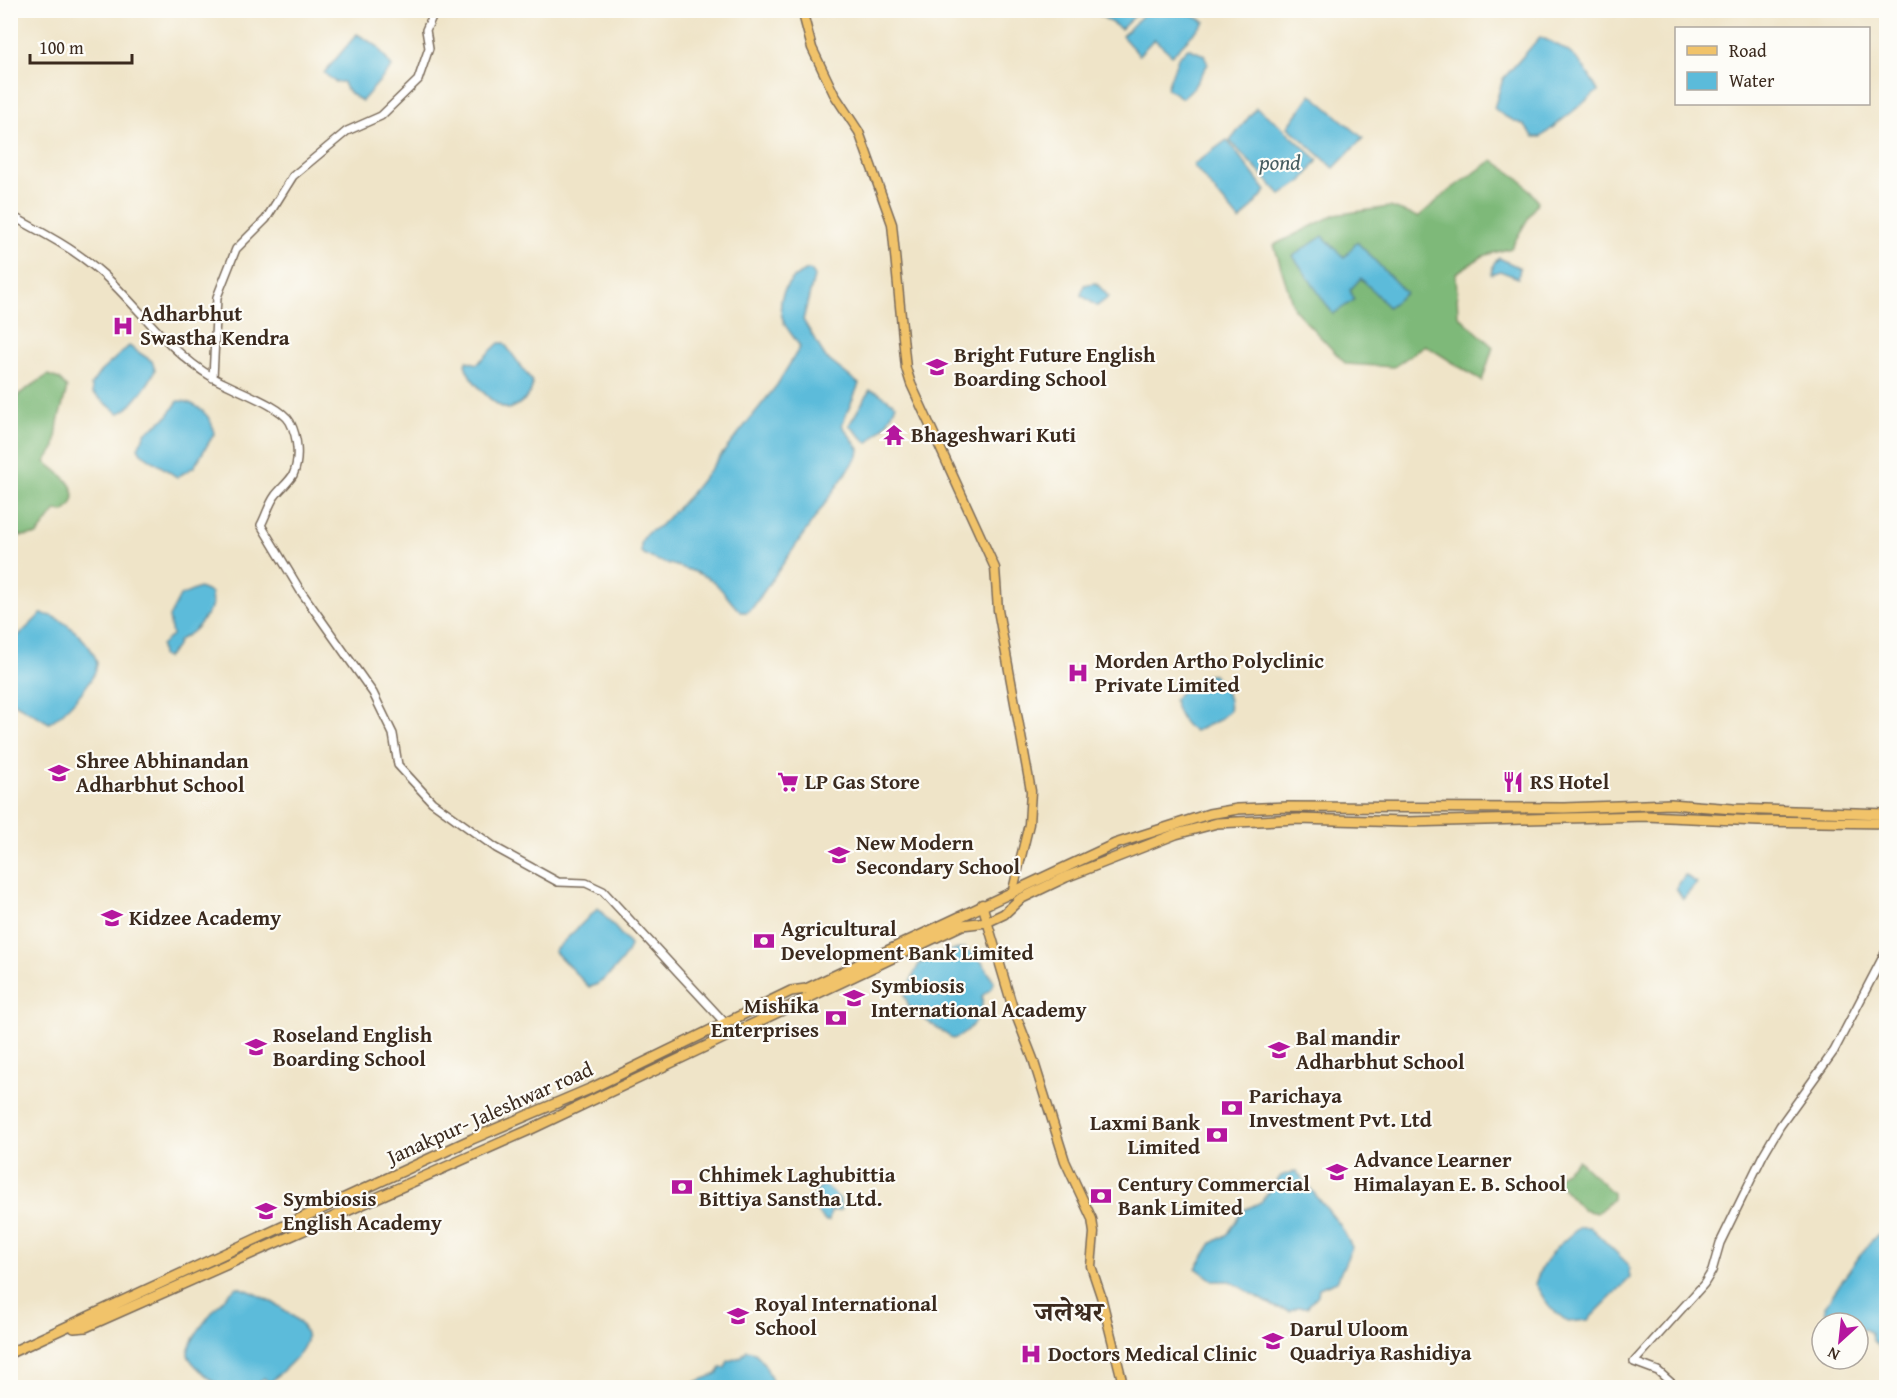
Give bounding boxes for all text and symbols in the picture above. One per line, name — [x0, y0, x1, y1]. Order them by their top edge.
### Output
scale bar — [30, 27, 132, 65]
legend — [1675, 27, 1870, 105]
text: 100 m — [39, 34, 84, 61]
text: Road — [1729, 37, 1767, 64]
text: Water — [1729, 67, 1775, 94]
water label: pond — [1258, 146, 1301, 178]
place label: Adharbhut Swastha Kendra — [140, 298, 290, 353]
hospital icon: Adharbhut Swastha Kendra — [111, 314, 135, 338]
place label: Bright Future English Boarding School — [954, 339, 1156, 394]
school or university icon: Bright Future English Boarding School — [925, 355, 949, 379]
place label: Bhageshwari Kuti — [911, 419, 1077, 450]
temple icon: Bhageshwari Kuti — [882, 423, 906, 447]
place label: Morden Artho Polyclinic Private Limited — [1095, 645, 1324, 700]
hospital icon: Morden Artho Polyclinic Private Limited — [1066, 661, 1090, 685]
place label: Shree Abhinandan Adharbhut School — [76, 745, 249, 800]
school or university icon: Shree Abhinandan Adharbhut School — [47, 761, 71, 785]
place label: LP Gas Store — [805, 766, 920, 797]
place label: RS Hotel — [1530, 766, 1610, 797]
supermarket icon: LP Gas Store — [776, 770, 800, 794]
restaurant icon: RS Hotel — [1501, 770, 1525, 794]
place label: New Modern Secondary School — [856, 827, 1021, 882]
school or university icon: New Modern Secondary School — [827, 843, 851, 867]
place label: Kidzee Academy — [129, 902, 281, 933]
school or university icon: Kidzee Academy — [100, 906, 124, 930]
place label: Agricultural Development Bank Limited — [781, 913, 1033, 968]
bank icon: Agricultural Development Bank Limited — [752, 929, 776, 953]
place label: Symbiosis International Academy — [871, 970, 1087, 1025]
school or university icon: Symbiosis International Academy — [842, 986, 866, 1010]
place label: Mishika Enterprises — [711, 990, 819, 1045]
bank icon: Mishika Enterprises — [824, 1006, 848, 1030]
place label: Roseland English Boarding School — [273, 1019, 433, 1074]
place label: Bal mandir Adharbhut School — [1296, 1022, 1465, 1077]
school or university icon: Roseland English Boarding School — [244, 1035, 268, 1059]
school or university icon: Bal mandir Adharbhut School — [1267, 1038, 1291, 1062]
street label: Janakpur- Jaleshwar road — [379, 1053, 598, 1173]
place label: Parichaya Investment Pvt. Ltd — [1249, 1080, 1432, 1135]
bank icon: Parichaya Investment Pvt. Ltd — [1220, 1096, 1244, 1120]
place label: Laxmi Bank Limited — [1090, 1107, 1201, 1162]
bank icon: Laxmi Bank Limited — [1205, 1123, 1229, 1147]
place label: Advance Learner Himalayan E. B. School — [1354, 1144, 1567, 1199]
place label: Chhimek Laghubittia Bittiya Sanstha Ltd. — [699, 1159, 896, 1214]
school or university icon: Advance Learner Himalayan E. B. School — [1325, 1160, 1349, 1184]
place label: Century Commercial Bank Limited — [1118, 1168, 1310, 1223]
bank icon: Chhimek Laghubittia Bittiya Sanstha Ltd. — [670, 1175, 694, 1199]
place label: Symbiosis English Academy — [283, 1183, 442, 1238]
bank icon: Century Commercial Bank Limited — [1089, 1184, 1113, 1208]
school or university icon: Symbiosis English Academy — [254, 1199, 278, 1223]
place label: Royal International School — [755, 1288, 938, 1343]
district label: जलेश्वर — [1033, 1291, 1105, 1331]
school or university icon: Royal International School — [726, 1304, 750, 1328]
north arrow — [1810, 1311, 1870, 1371]
place label: Darul Uloom Quadriya Rashidiya — [1290, 1313, 1472, 1368]
school or university icon: Darul Uloom Quadriya Rashidiya — [1261, 1329, 1285, 1353]
place label: Doctors Medical Clinic — [1048, 1338, 1257, 1369]
text: N — [1823, 1341, 1843, 1367]
hospital icon: Doctors Medical Clinic — [1019, 1342, 1043, 1366]

